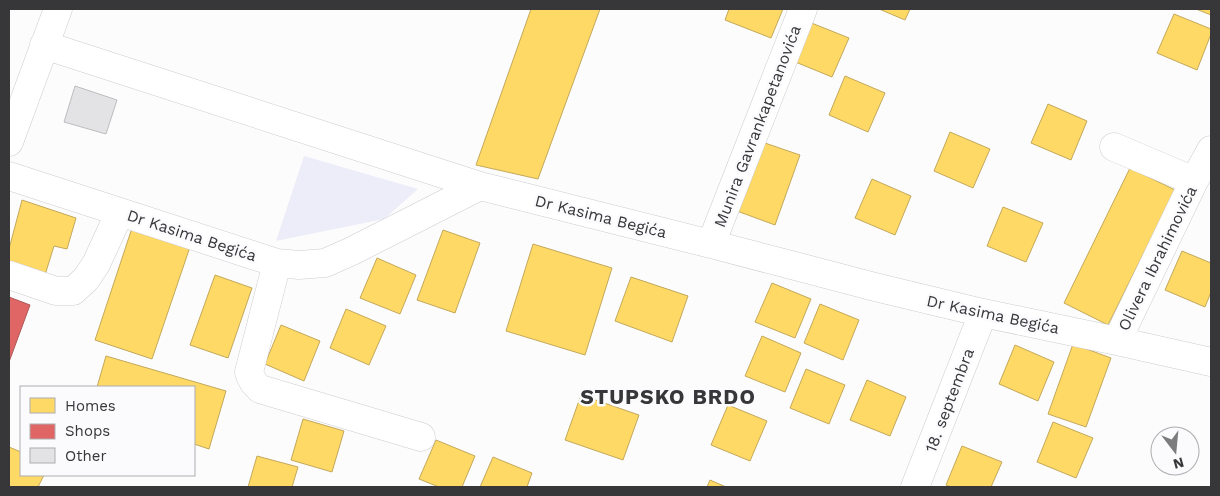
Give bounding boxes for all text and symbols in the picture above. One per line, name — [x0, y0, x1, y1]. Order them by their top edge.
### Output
street label: Munira Gavrankapetanovića — [710, 22, 805, 230]
street label: Olivera Ibrahimovića — [1114, 183, 1201, 334]
street label: Dr Kasima Begića — [533, 191, 669, 242]
street label: Dr Kasima Begića — [125, 206, 259, 265]
street label: Dr Kasima Begića — [925, 291, 1061, 338]
street label: 18. septembra — [921, 345, 978, 455]
district label: STUPSKO BRDO — [580, 384, 756, 409]
legend — [20, 386, 195, 476]
text: Homes — [65, 397, 116, 415]
text: Shops — [65, 422, 110, 440]
north arrow — [1150, 426, 1200, 476]
text: Other — [65, 447, 107, 465]
text: N — [1171, 454, 1186, 473]

